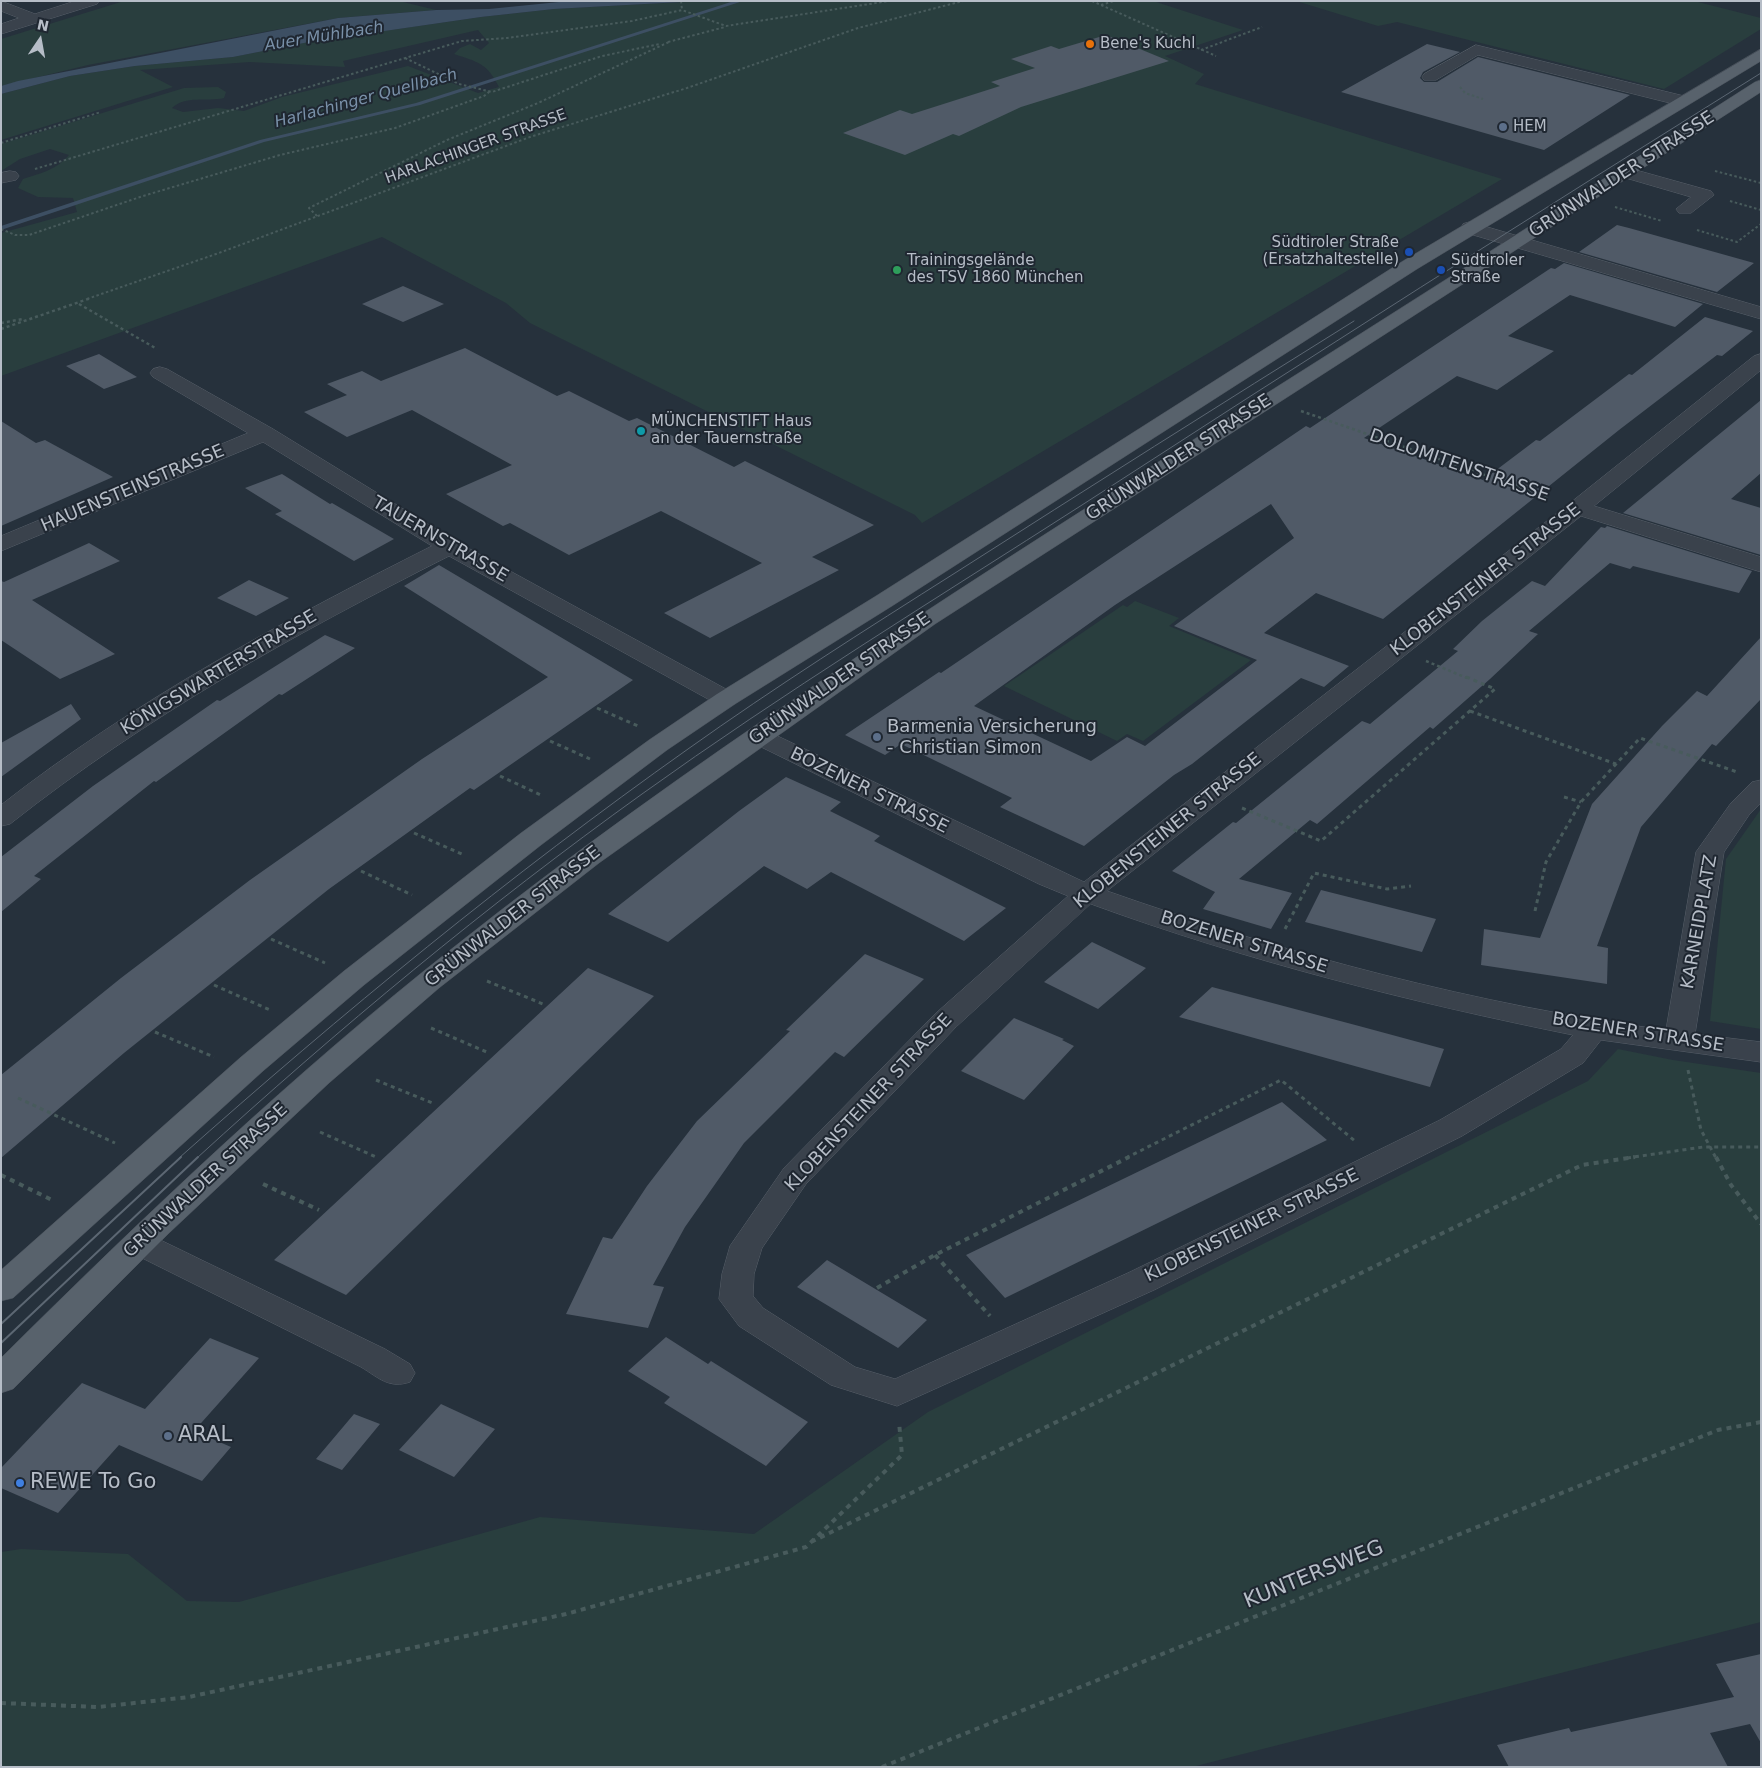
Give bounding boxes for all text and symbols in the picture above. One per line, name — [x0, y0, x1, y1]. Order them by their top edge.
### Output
north arrow — [15, 15, 65, 65]
text: N — [36, 16, 51, 34]
water label: Auer Mühlbach — [263, 18, 385, 56]
place label: Bene's Kuchl — [1100, 35, 1195, 53]
marker: Bene's Kuchl — [1084, 38, 1096, 50]
water label: Harlachinger Quellbach — [273, 65, 459, 133]
street label: HARLACHINGER STRASSE — [383, 106, 569, 188]
street label: GRÜNWALDER STRASSE — [1525, 107, 1719, 243]
place label: HEM — [1513, 118, 1547, 136]
marker: HEM — [1497, 121, 1509, 133]
place label: Südtiroler Straße (Ersatzhaltestelle) — [1262, 234, 1399, 269]
marker: Südtiroler Straße (Ersatzhaltestelle) — [1403, 246, 1415, 258]
place label: Trainingsgelände des TSV 1860 München — [907, 252, 1083, 287]
place label: Südtiroler Straße — [1451, 252, 1524, 287]
marker: Trainingsgelände des TSV 1860 München — [891, 264, 903, 276]
marker: Südtiroler Straße — [1435, 264, 1447, 276]
street label: GRÜNWALDER STRASSE — [1082, 390, 1276, 526]
place label: MÜNCHENSTIFT Haus an der Tauernstraße — [651, 413, 812, 448]
marker: MÜNCHENSTIFT Haus an der Tauernstraße — [635, 425, 647, 437]
street label: DOLOMITENSTRASSE — [1366, 425, 1552, 507]
street label: HAUENSTEINSTRASSE — [38, 441, 228, 537]
street label: TAUERNSTRASSE — [368, 492, 512, 588]
street label: KLOBENSTEINER STRASSE — [1387, 499, 1585, 661]
street label: KÖNIGSWARTERSTRASSE — [117, 606, 321, 740]
street label: GRÜNWALDER STRASSE — [745, 608, 935, 750]
place label: Barmenia Versicherung - Christian Simon — [887, 716, 1097, 759]
marker: Barmenia Versicherung - Christian Simon — [871, 731, 883, 743]
street label: BOZENER STRASSE — [786, 743, 952, 839]
street label: KLOBENSTEINER STRASSE — [1070, 749, 1266, 913]
street label: GRÜNWALDER STRASSE — [421, 842, 605, 992]
street label: KARNEIDPLATZ — [1678, 853, 1722, 991]
street label: BOZENER STRASSE — [1158, 907, 1330, 979]
street label: BOZENER STRASSE — [1551, 1009, 1725, 1057]
street label: KLOBENSTEINER STRASSE — [781, 1010, 957, 1196]
street label: GRÜNWALDER STRASSE — [119, 1099, 293, 1263]
street label: KLOBENSTEINER STRASSE — [1141, 1165, 1363, 1287]
place label: ARAL — [178, 1423, 232, 1449]
marker: ARAL — [162, 1430, 174, 1442]
place label: REWE To Go — [30, 1470, 156, 1496]
marker: REWE To Go — [14, 1477, 26, 1489]
street label: KUNTERSWEG — [1240, 1535, 1388, 1615]

